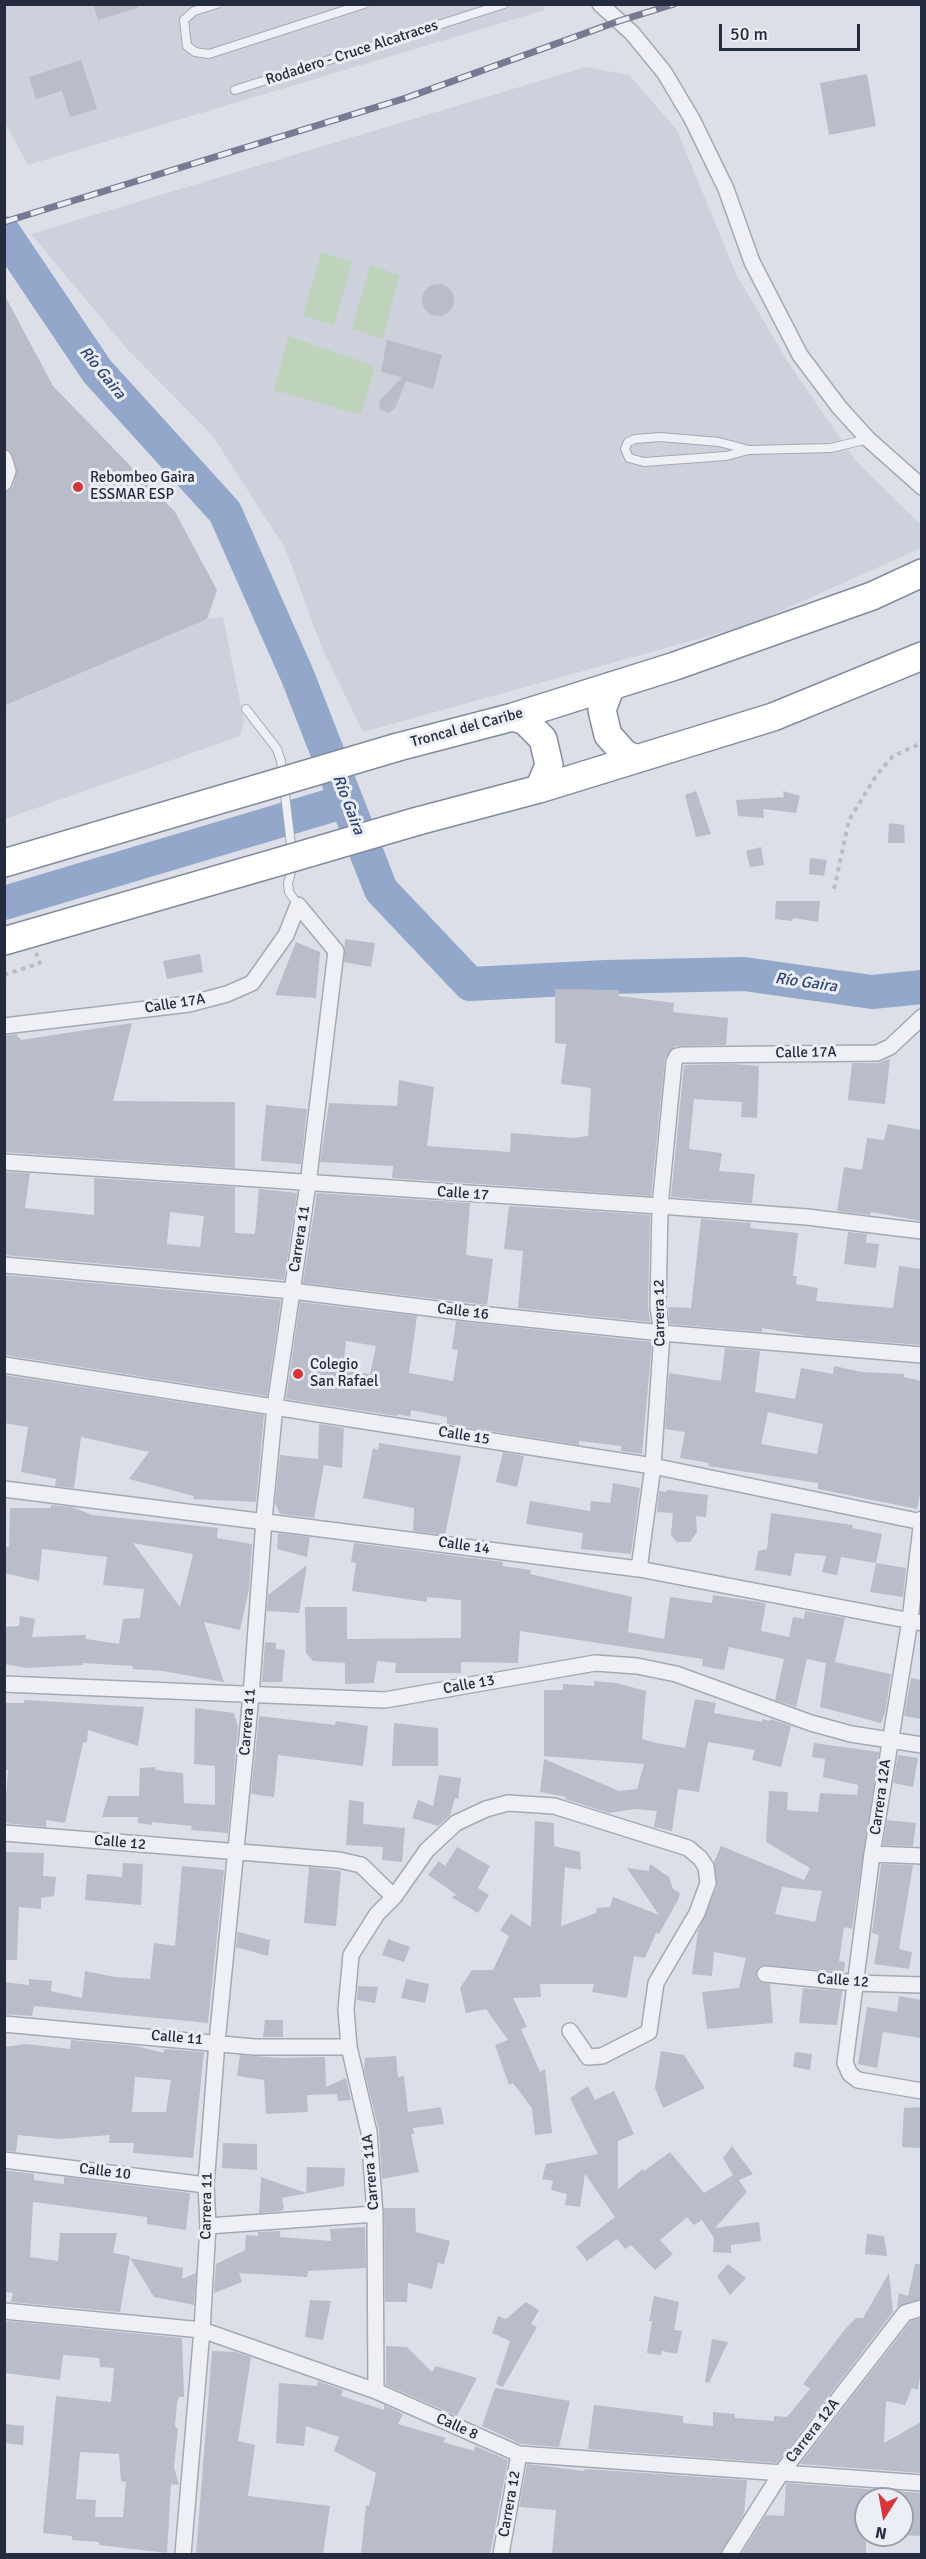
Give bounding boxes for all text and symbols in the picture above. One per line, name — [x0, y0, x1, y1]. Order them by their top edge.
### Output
scale bar — [722, 12, 863, 50]
street label: Rodadero - Cruce Alcatraces — [264, 17, 440, 89]
text: 50 m — [730, 23, 768, 45]
water label: Río Gaira — [75, 343, 129, 403]
place label: Rebombeo Gaira ESSMAR ESP — [90, 469, 195, 504]
marker: Rebombeo Gaira ESSMAR ESP — [71, 480, 85, 494]
street label: Troncal del Caribe — [409, 704, 525, 752]
water label: Río Gaira — [328, 772, 368, 838]
water label: Río Gaira — [774, 969, 838, 997]
street label: Calle 17A — [143, 990, 207, 1018]
street label: Calle 17A — [775, 1043, 837, 1063]
street label: Calle 17 — [436, 1183, 490, 1205]
street label: Carrera 11 — [286, 1204, 314, 1274]
street label: Carrera 12 — [650, 1279, 670, 1347]
street label: Calle 16 — [436, 1300, 490, 1324]
place label: Colegio San Rafael — [310, 1356, 378, 1391]
marker: Colegio San Rafael — [291, 1367, 305, 1381]
street label: Calle 15 — [437, 1423, 491, 1449]
street label: Calle 14 — [437, 1533, 491, 1559]
street label: Calle 13 — [442, 1672, 496, 1698]
street label: Carrera 11 — [236, 1688, 260, 1756]
street label: Carrera 12A — [867, 1758, 895, 1836]
street label: Calle 12 — [93, 1832, 147, 1854]
street label: Calle 12 — [816, 1970, 870, 1992]
street label: Calle 11 — [150, 2027, 204, 2049]
street label: Carrera 11A — [359, 2133, 383, 2211]
street label: Calle 10 — [78, 2160, 132, 2184]
street label: Carrera 11 — [197, 2172, 217, 2240]
street label: Carrera 12A — [782, 2395, 844, 2467]
street label: Calle 8 — [433, 2410, 481, 2444]
street label: Carrera 12 — [495, 2469, 525, 2539]
north arrow — [854, 2487, 914, 2547]
text: N — [874, 2522, 888, 2544]

